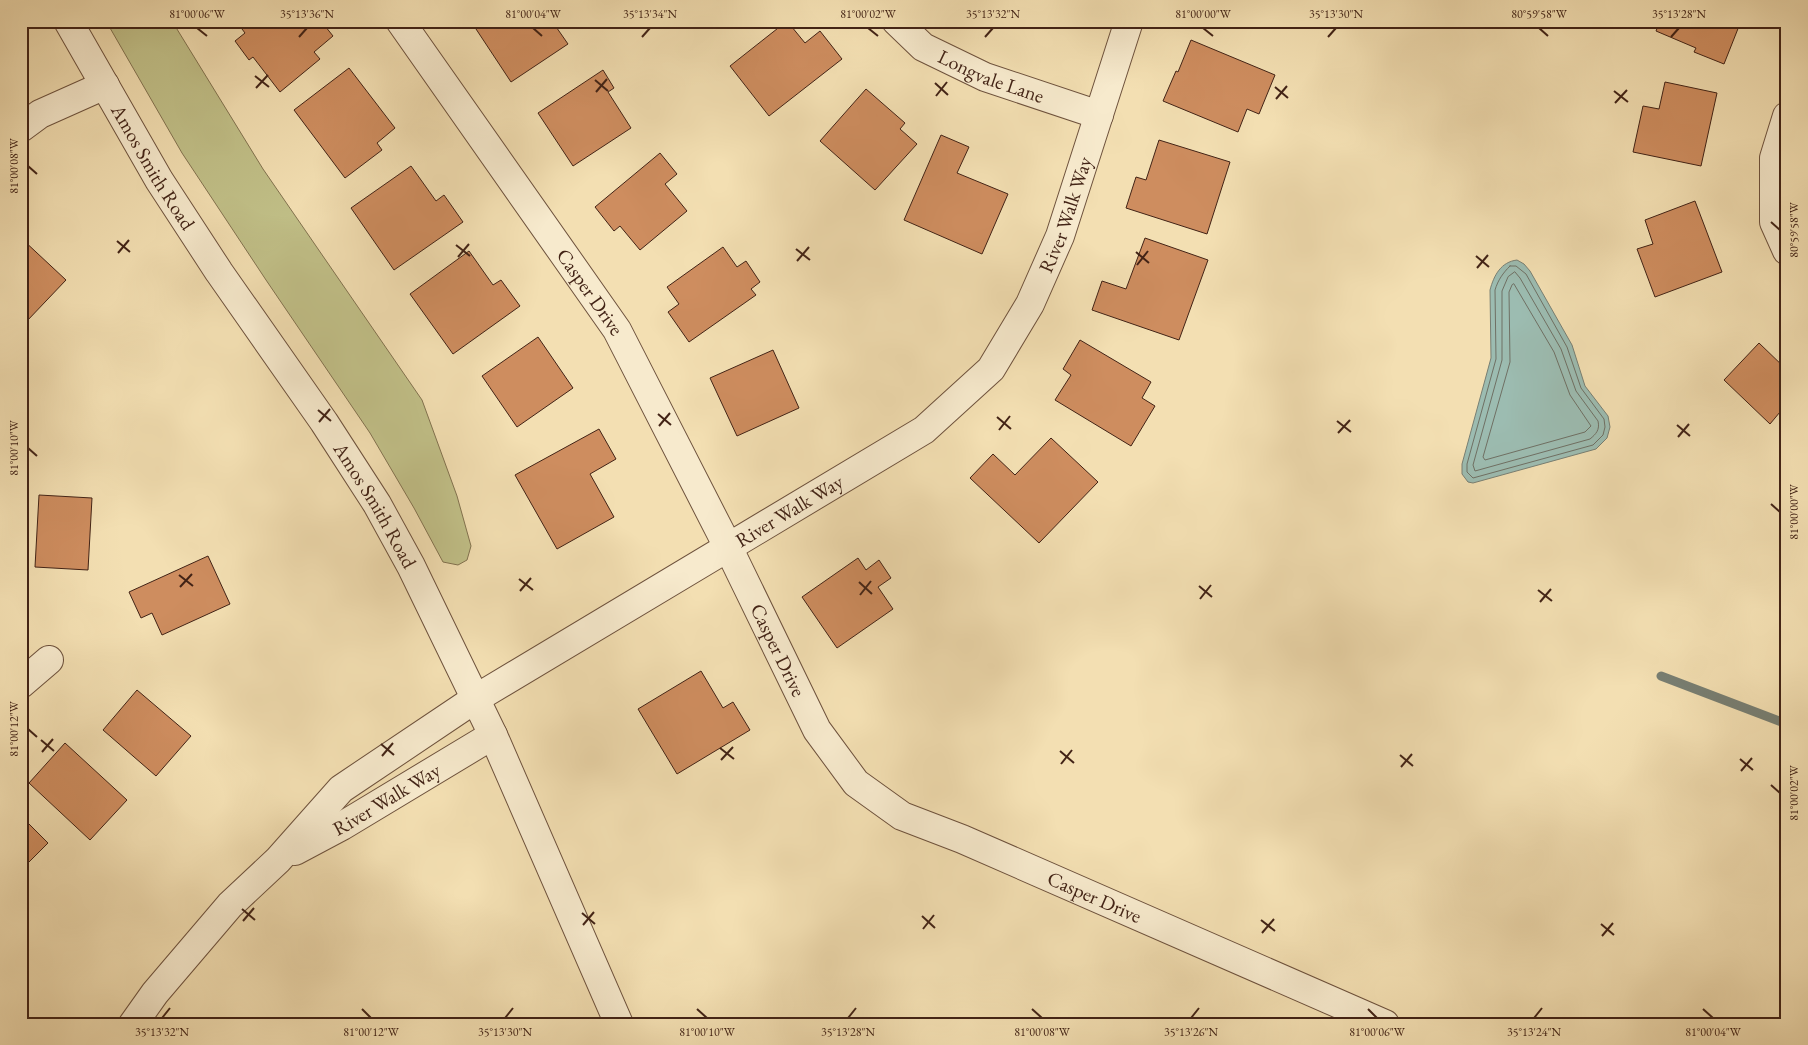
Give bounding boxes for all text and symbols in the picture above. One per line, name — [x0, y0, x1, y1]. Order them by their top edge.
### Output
text: 81°00'06"W — [169, 6, 226, 22]
text: 35°13'36"N — [280, 6, 334, 22]
text: 81°00'04"W — [505, 6, 562, 22]
text: 35°13'34"N — [623, 6, 677, 22]
text: 81°00'02"W — [840, 6, 897, 22]
text: 35°13'32"N — [966, 6, 1020, 22]
text: 81°00'00"W — [1175, 6, 1232, 22]
text: 35°13'30"N — [1309, 6, 1363, 22]
text: 80°59'58"W — [1511, 6, 1568, 22]
text: 35°13'28"N — [1652, 6, 1706, 22]
street label: Longvale Lane — [934, 43, 1048, 109]
street label: Amos Smith Road — [105, 99, 201, 235]
text: 81°00'08"W — [6, 137, 22, 194]
street label: River Walk Way — [1033, 153, 1098, 277]
text: 80°59'58"W — [1786, 201, 1802, 258]
street label: Casper Drive — [551, 243, 630, 341]
text: 81°00'10"W — [6, 419, 22, 476]
street label: Amos Smith Road — [327, 437, 423, 573]
street label: River Walk Way — [730, 468, 848, 553]
text: 81°00'00"W — [1786, 483, 1802, 540]
street label: Casper Drive — [745, 599, 812, 701]
text: 81°00'12"W — [6, 700, 22, 757]
street label: River Walk Way — [328, 757, 445, 842]
text: 81°00'02"W — [1786, 764, 1802, 821]
street label: Casper Drive — [1043, 865, 1146, 929]
text: 35°13'32"N — [135, 1024, 189, 1040]
text: 81°00'12"W — [343, 1024, 400, 1040]
text: 35°13'30"N — [478, 1024, 532, 1040]
text: 81°00'10"W — [679, 1024, 736, 1040]
text: 35°13'28"N — [821, 1024, 875, 1040]
text: 81°00'08"W — [1014, 1024, 1071, 1040]
text: 35°13'26"N — [1164, 1024, 1218, 1040]
text: 81°00'06"W — [1349, 1024, 1406, 1040]
text: 35°13'24"N — [1507, 1024, 1561, 1040]
text: 81°00'04"W — [1685, 1024, 1742, 1040]

